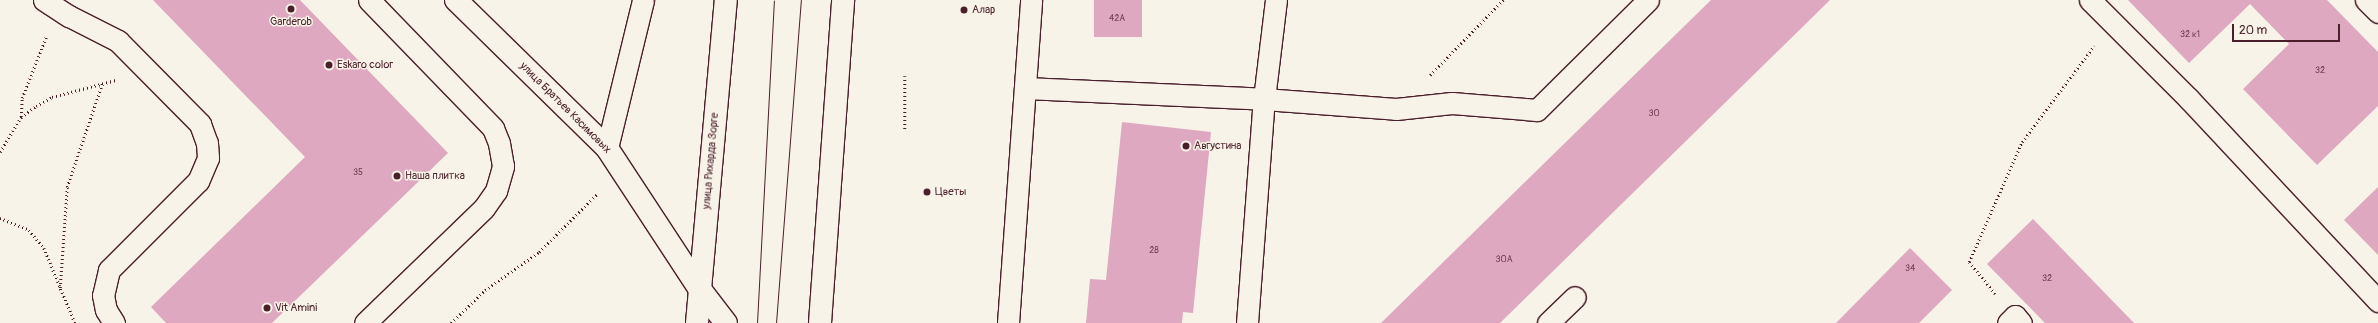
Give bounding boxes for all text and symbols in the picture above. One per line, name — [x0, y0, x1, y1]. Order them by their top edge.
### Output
place label: Алар — [972, 3, 995, 17]
marker: Garderob — [286, 4, 296, 14]
marker: Алар — [959, 5, 969, 15]
house number: 42А — [1109, 14, 1125, 24]
place label: Garderob — [270, 15, 312, 29]
scale bar — [2234, 16, 2342, 42]
text: 20 m — [2239, 23, 2267, 38]
house number: 32 к1 — [2180, 30, 2200, 40]
place label: Eskaro color — [337, 58, 393, 72]
marker: Eskaro color — [324, 60, 334, 70]
street label: улица Братьев Касимовых — [517, 60, 613, 156]
house number: 32 — [2315, 66, 2325, 76]
house number: 30 — [1648, 109, 1660, 119]
street label: улица Рихарда Зорге — [700, 112, 722, 210]
place label: Августина — [1194, 139, 1241, 153]
marker: Августина — [1181, 141, 1191, 151]
house number: 35 — [353, 168, 363, 178]
place label: Наша плитка — [405, 169, 465, 183]
marker: Наша плитка — [392, 171, 402, 181]
place label: Цветы — [935, 185, 966, 199]
marker: Цветы — [922, 187, 932, 197]
house number: 28 — [1149, 246, 1159, 256]
house number: 30А — [1495, 255, 1513, 265]
house number: 34 — [1905, 264, 1915, 274]
house number: 32 — [2042, 274, 2052, 284]
place label: Vit Amini — [275, 301, 317, 315]
marker: Vit Amini — [262, 303, 272, 313]

